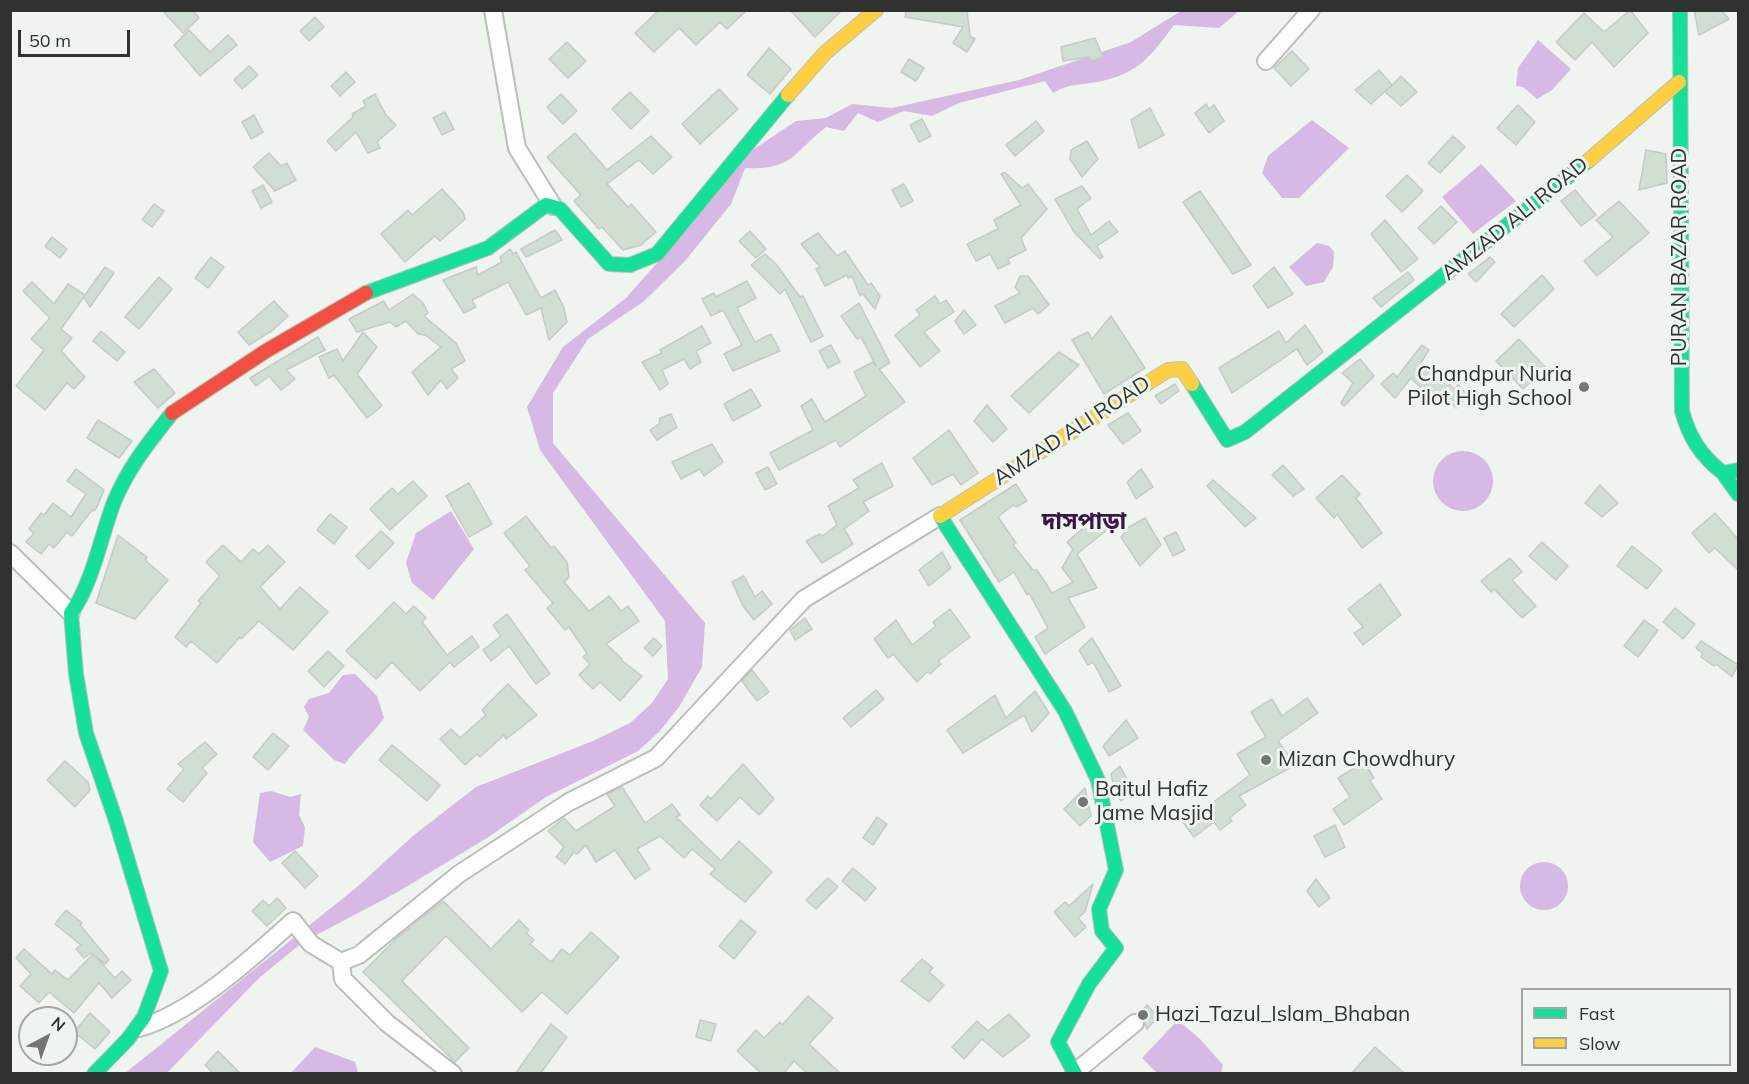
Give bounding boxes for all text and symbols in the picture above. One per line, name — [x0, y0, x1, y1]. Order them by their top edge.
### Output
scale bar — [21, 18, 134, 56]
text: 50 m — [29, 29, 71, 52]
street label: PURAN BAZAR ROAD — [1667, 148, 1693, 366]
street label: AMZAD ALI ROAD — [1436, 152, 1594, 286]
place label: Chandpur Nuria Pilot High School — [1407, 362, 1572, 412]
street label: AMZAD ALI ROAD — [989, 371, 1155, 491]
marker: Chandpur Nuria Pilot High School — [1577, 380, 1591, 394]
district label: দাসপাড়া — [1042, 508, 1126, 536]
place label: Mizan Chowdhury — [1278, 747, 1455, 773]
marker: Mizan Chowdhury — [1259, 753, 1273, 767]
place label: Baitul Hafiz Jame Masjid — [1095, 777, 1213, 827]
marker: Baitul Hafiz Jame Masjid — [1076, 795, 1090, 809]
legend — [1521, 988, 1731, 1066]
place label: Hazi_Tazul_Islam_Bhaban — [1155, 1002, 1410, 1028]
text: Fast — [1579, 1002, 1615, 1025]
north arrow — [18, 1006, 78, 1066]
marker: Hazi_Tazul_Islam_Bhaban — [1136, 1008, 1150, 1022]
text: N — [47, 1012, 70, 1035]
text: Slow — [1579, 1032, 1620, 1055]

